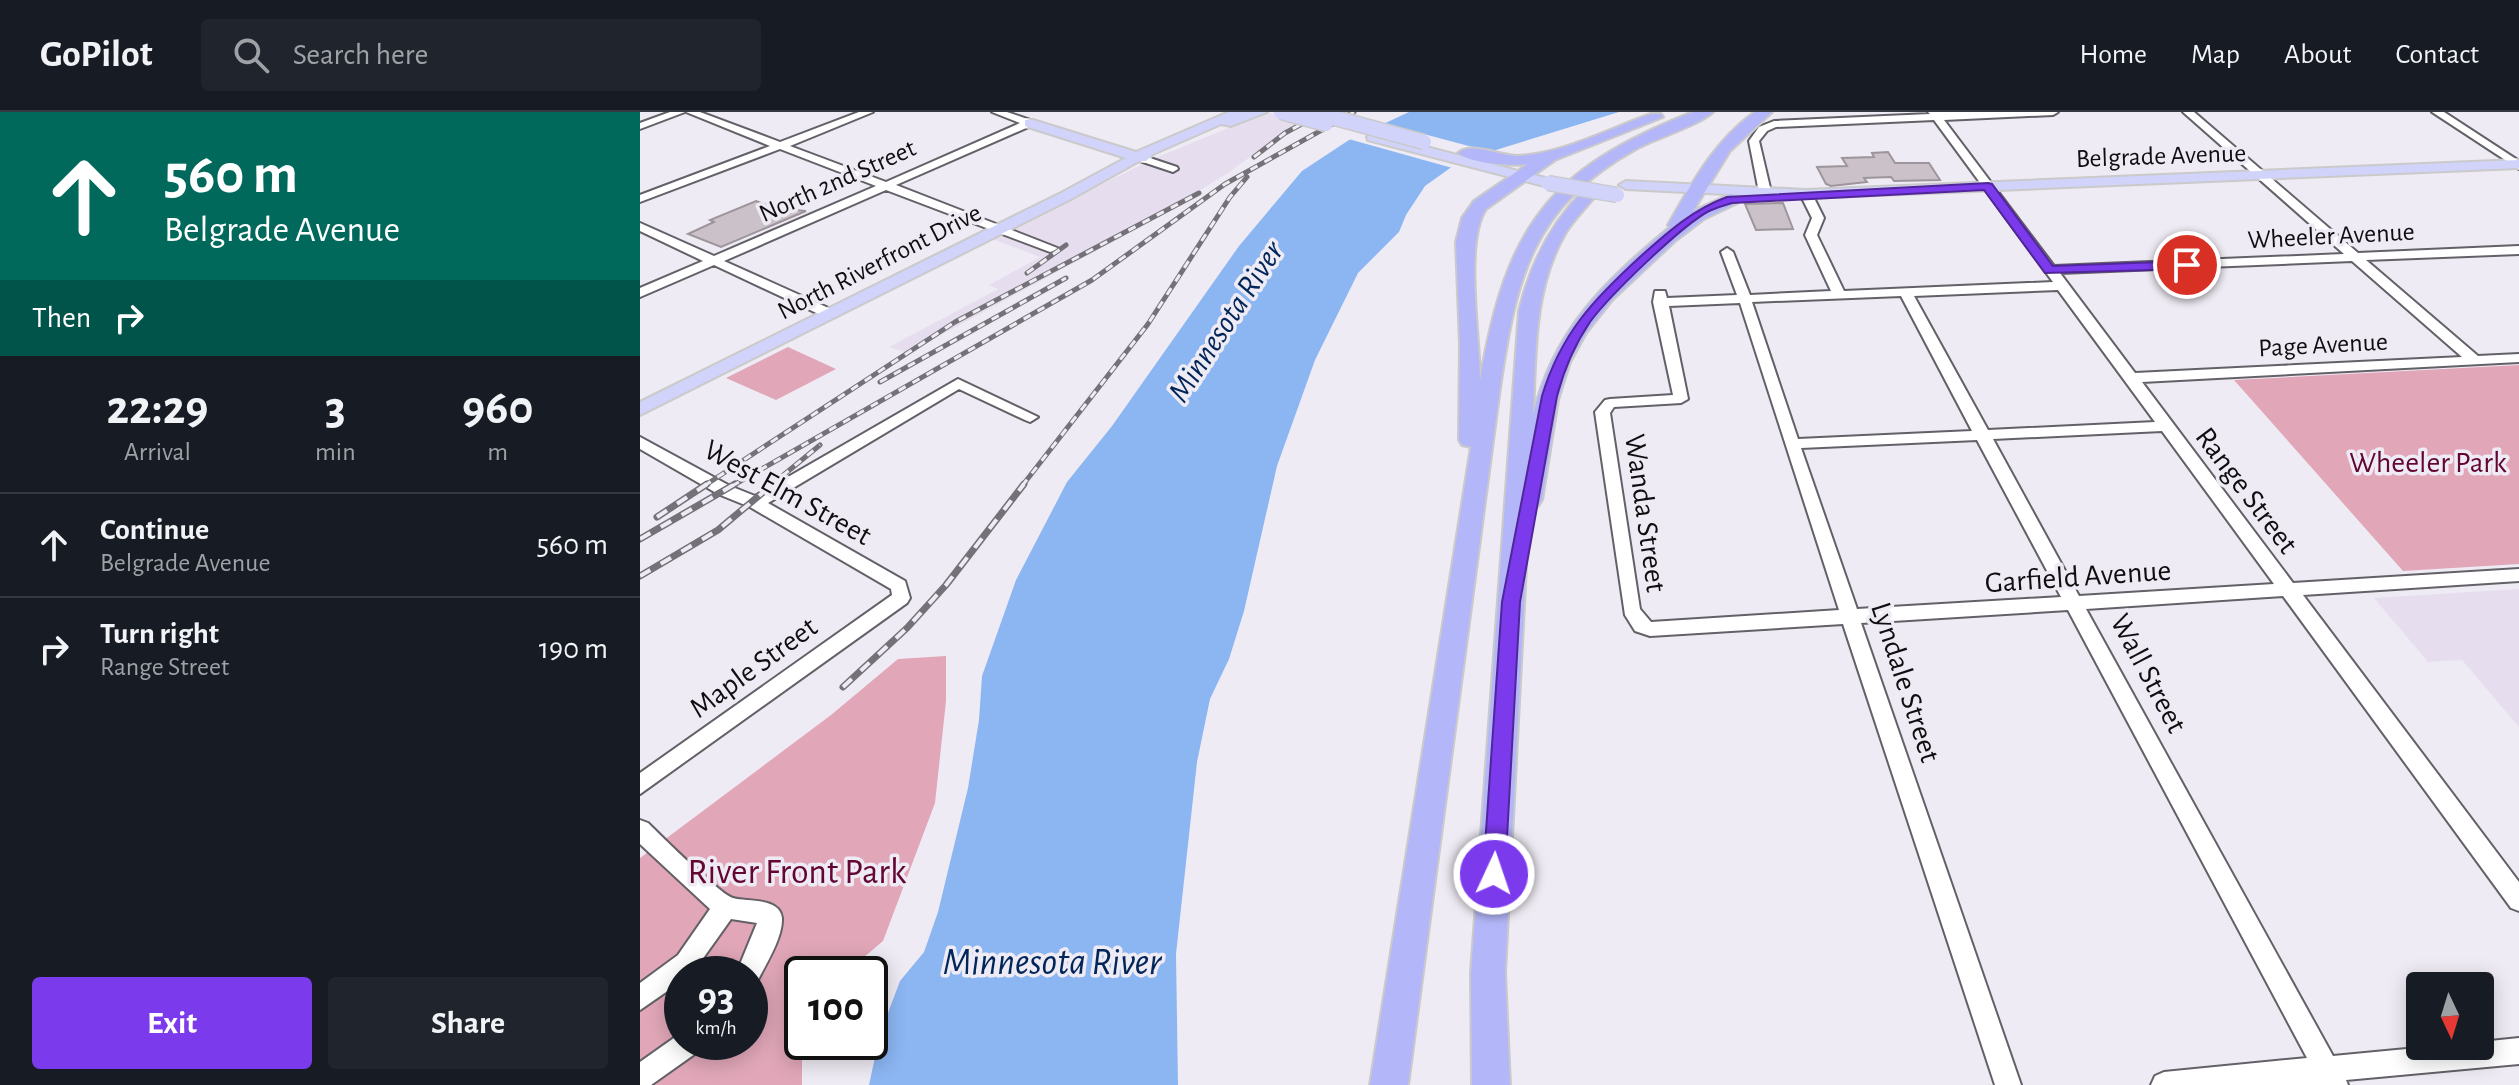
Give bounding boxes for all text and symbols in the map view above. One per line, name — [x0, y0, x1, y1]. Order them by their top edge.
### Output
search box — [201, 19, 761, 91]
icon: search — [229, 33, 273, 77]
text: GoPilot — [40, 36, 153, 74]
text: Search here — [293, 40, 428, 70]
text: Home — [2080, 41, 2147, 69]
text: Map — [2191, 41, 2240, 69]
text: About — [2284, 41, 2352, 69]
text: Contact — [2396, 41, 2479, 69]
street label: North 2nd Street — [755, 135, 920, 227]
street label: Belgrade Avenue — [2075, 140, 2247, 172]
icon: ahead — [32, 144, 136, 248]
text: 560 m — [164, 147, 298, 203]
street label: North Riverfront Drive — [773, 199, 986, 325]
text: Belgrade Avenue — [164, 212, 400, 248]
street label: Wheeler Avenue — [2247, 219, 2415, 253]
pin — [2153, 231, 2221, 299]
water label: Minnesota River — [1162, 234, 1290, 408]
icon: arrive — [2165, 243, 2209, 287]
icon: right — [107, 296, 151, 340]
text: Then — [32, 303, 91, 333]
street label: Page Avenue — [2258, 329, 2388, 361]
text: 22:29 — [107, 385, 209, 433]
text: 3 — [325, 385, 346, 433]
text: 960 — [462, 385, 533, 433]
street label: Range Street — [2189, 422, 2303, 560]
street label: Wanda Street — [1619, 432, 1671, 594]
street label: West Elm Street — [699, 435, 877, 551]
text: Arrival — [124, 439, 191, 465]
text: min — [315, 439, 356, 465]
text: m — [487, 439, 508, 465]
park label: Wheeler Park — [2349, 448, 2507, 478]
text: Continue — [100, 515, 209, 545]
icon: ahead — [32, 523, 76, 567]
text: 560 m — [537, 530, 608, 560]
text: Belgrade Avenue — [100, 550, 270, 576]
street label: Garfield Avenue — [1984, 556, 2172, 598]
street label: Lyndale Street — [1865, 599, 1945, 766]
street label: Wall Street — [2104, 609, 2192, 738]
street label: Maple Street — [684, 612, 823, 724]
text: Turn right — [100, 619, 219, 649]
icon: right — [32, 627, 76, 671]
text: 190 m — [539, 634, 608, 664]
text: Range Street — [100, 654, 229, 680]
position arrow — [1452, 832, 1536, 916]
park label: River Front Park — [688, 854, 907, 890]
water label: Minnesota River — [943, 944, 1163, 982]
speed limit sign: 100 — [784, 956, 888, 1060]
north arrow — [2406, 972, 2494, 1060]
map controls — [2406, 972, 2494, 1060]
button: Exit — [32, 977, 312, 1069]
button: Share — [328, 977, 608, 1069]
text: 93 — [698, 978, 734, 1018]
text: km/h — [695, 1018, 737, 1038]

